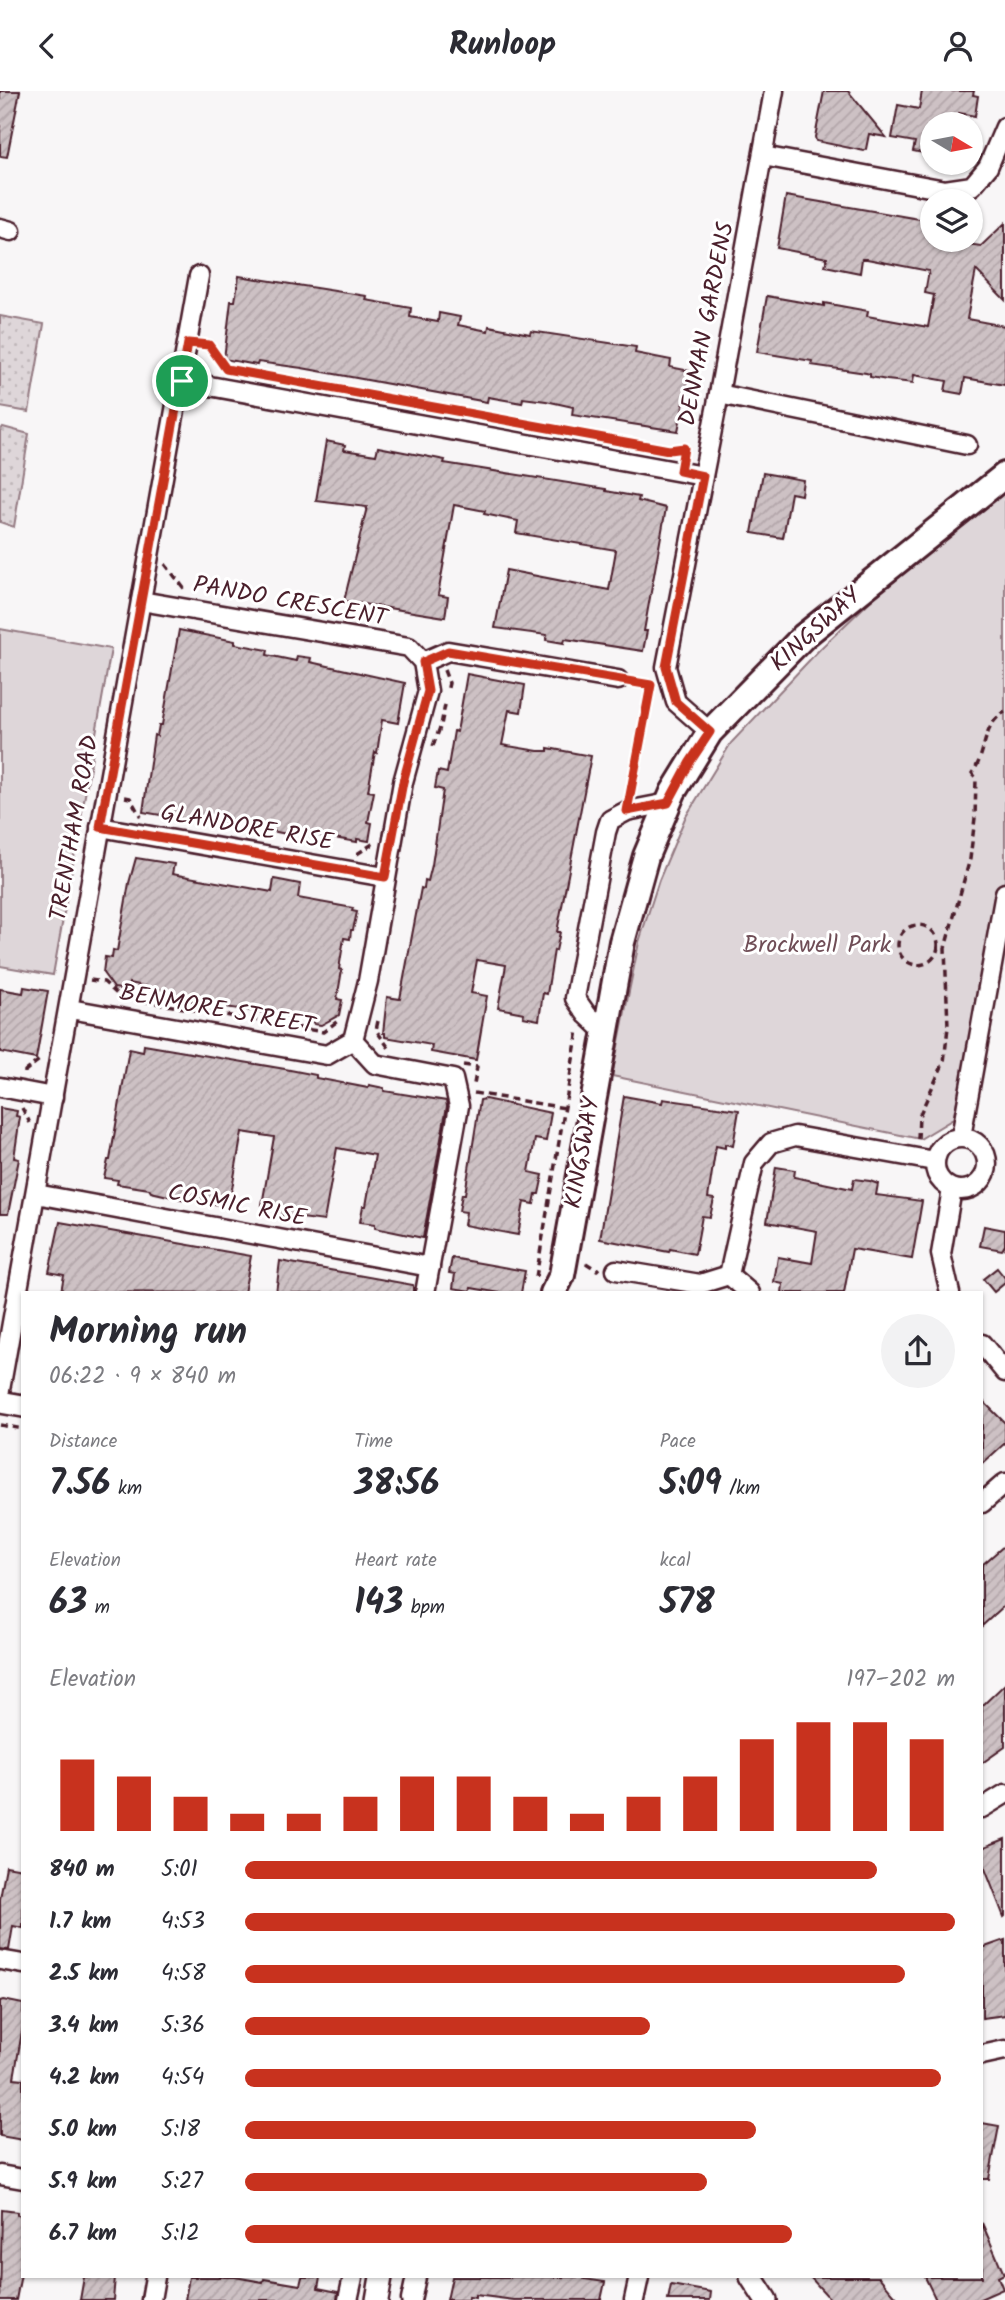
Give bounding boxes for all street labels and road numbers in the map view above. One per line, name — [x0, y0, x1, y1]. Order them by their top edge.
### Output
street label: DENMAN GARDENS — [668, 218, 746, 429]
street label: PANDO CRESCENT — [190, 566, 392, 639]
street label: KINGSWAY — [761, 577, 872, 682]
street label: TRENTHAM ROAD — [39, 732, 111, 924]
street label: GLANDORE RISE — [158, 794, 337, 863]
street label: BENMORE STREET — [116, 974, 320, 1047]
street label: KINGSWAY — [554, 1093, 612, 1212]
street label: COSMIC RISE — [164, 1173, 311, 1239]

